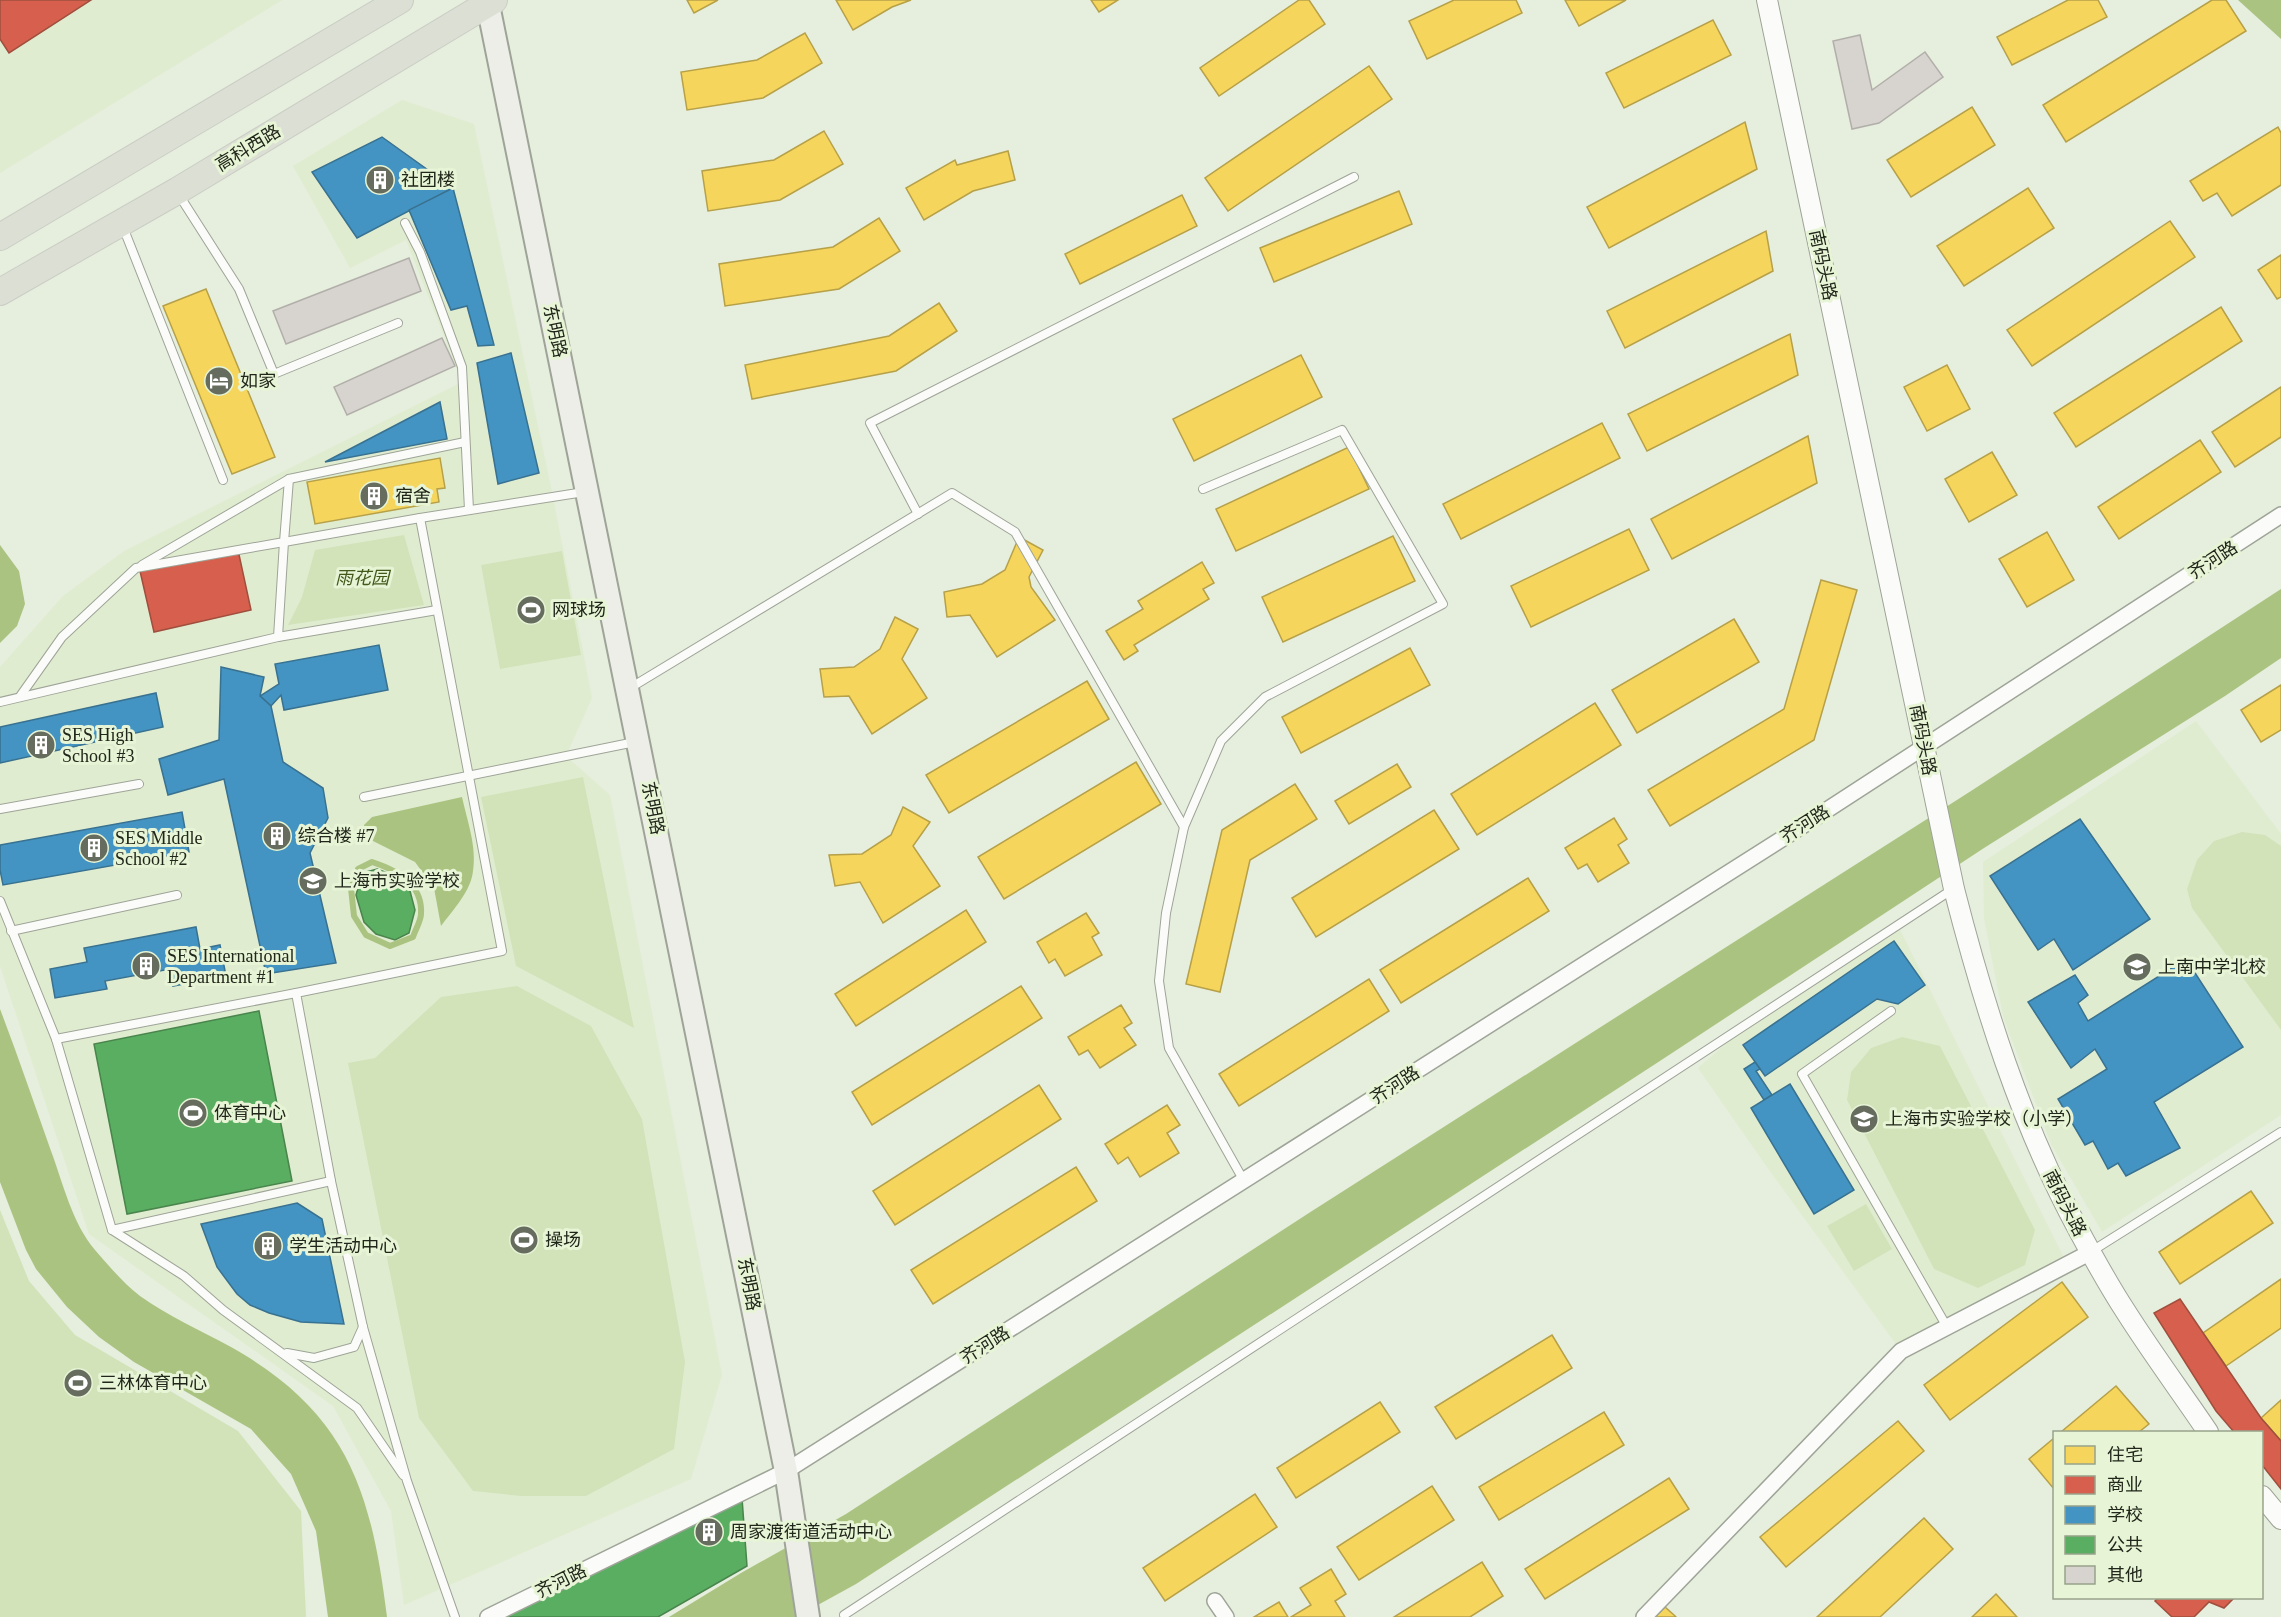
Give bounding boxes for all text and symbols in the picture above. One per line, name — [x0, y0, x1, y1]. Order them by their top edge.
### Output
street label: 高科西路 — [212, 121, 284, 175]
building icon: 社团楼 — [364, 164, 396, 196]
place label: 社团楼 — [401, 170, 455, 190]
street label: 南码头路 — [1806, 228, 1840, 302]
street label: 东明路 — [540, 303, 570, 359]
hotel icon: 如家 — [203, 365, 235, 397]
place label: 如家 — [240, 371, 276, 391]
building icon: 宿舍 — [358, 480, 390, 512]
place label: 宿舍 — [395, 486, 431, 506]
street label: 齐河路 — [2185, 537, 2241, 583]
park label: 雨花园 — [335, 568, 392, 588]
sports icon: 网球场 — [515, 594, 547, 626]
place label: 网球场 — [552, 600, 606, 620]
street label: 南码头路 — [1906, 703, 1940, 777]
place label: SES High School #3 — [62, 725, 135, 766]
building icon: SES High School #3 — [25, 729, 57, 761]
street label: 东明路 — [638, 780, 668, 836]
street label: 齐河路 — [1777, 801, 1833, 847]
building icon: 综合楼 #7 — [261, 820, 293, 852]
place label: 综合楼 #7 — [298, 826, 375, 846]
place label: SES Middle School #2 — [115, 828, 203, 869]
building icon: SES Middle School #2 — [78, 832, 110, 864]
school or university icon: 上海市实验学校 — [297, 865, 329, 897]
place label: 上海市实验学校 — [334, 871, 460, 891]
place label: SES International Department #1 — [167, 946, 294, 987]
building icon: SES International Department #1 — [130, 950, 162, 982]
school or university icon: 上南中学北校 — [2121, 951, 2153, 983]
place label: 上南中学北校 — [2158, 957, 2266, 977]
street label: 齐河路 — [1367, 1062, 1423, 1108]
sports icon: 体育中心 — [177, 1097, 209, 1129]
place label: 体育中心 — [214, 1103, 286, 1123]
school or university icon: 上海市实验学校（小学） — [1848, 1103, 1880, 1135]
place label: 上海市实验学校（小学） — [1885, 1109, 2083, 1129]
street label: 南码头路 — [2040, 1166, 2090, 1240]
sports icon: 操场 — [508, 1224, 540, 1256]
building icon: 学生活动中心 — [252, 1230, 284, 1262]
place label: 操场 — [545, 1230, 581, 1250]
place label: 学生活动中心 — [289, 1236, 397, 1256]
street label: 东明路 — [734, 1256, 764, 1312]
street label: 齐河路 — [957, 1322, 1013, 1368]
sports icon: 三林体育中心 — [62, 1367, 94, 1399]
place label: 三林体育中心 — [99, 1373, 207, 1393]
legend — [2053, 1431, 2263, 1599]
text: 住宅 — [2107, 1445, 2143, 1465]
text: 商业 — [2107, 1475, 2143, 1495]
text: 学校 — [2107, 1505, 2143, 1525]
building icon: 周家渡街道活动中心 — [693, 1516, 725, 1548]
place label: 周家渡街道活动中心 — [730, 1522, 892, 1542]
text: 公共 — [2107, 1535, 2143, 1555]
street label: 齐河路 — [532, 1560, 590, 1602]
text: 其他 — [2107, 1565, 2143, 1585]

